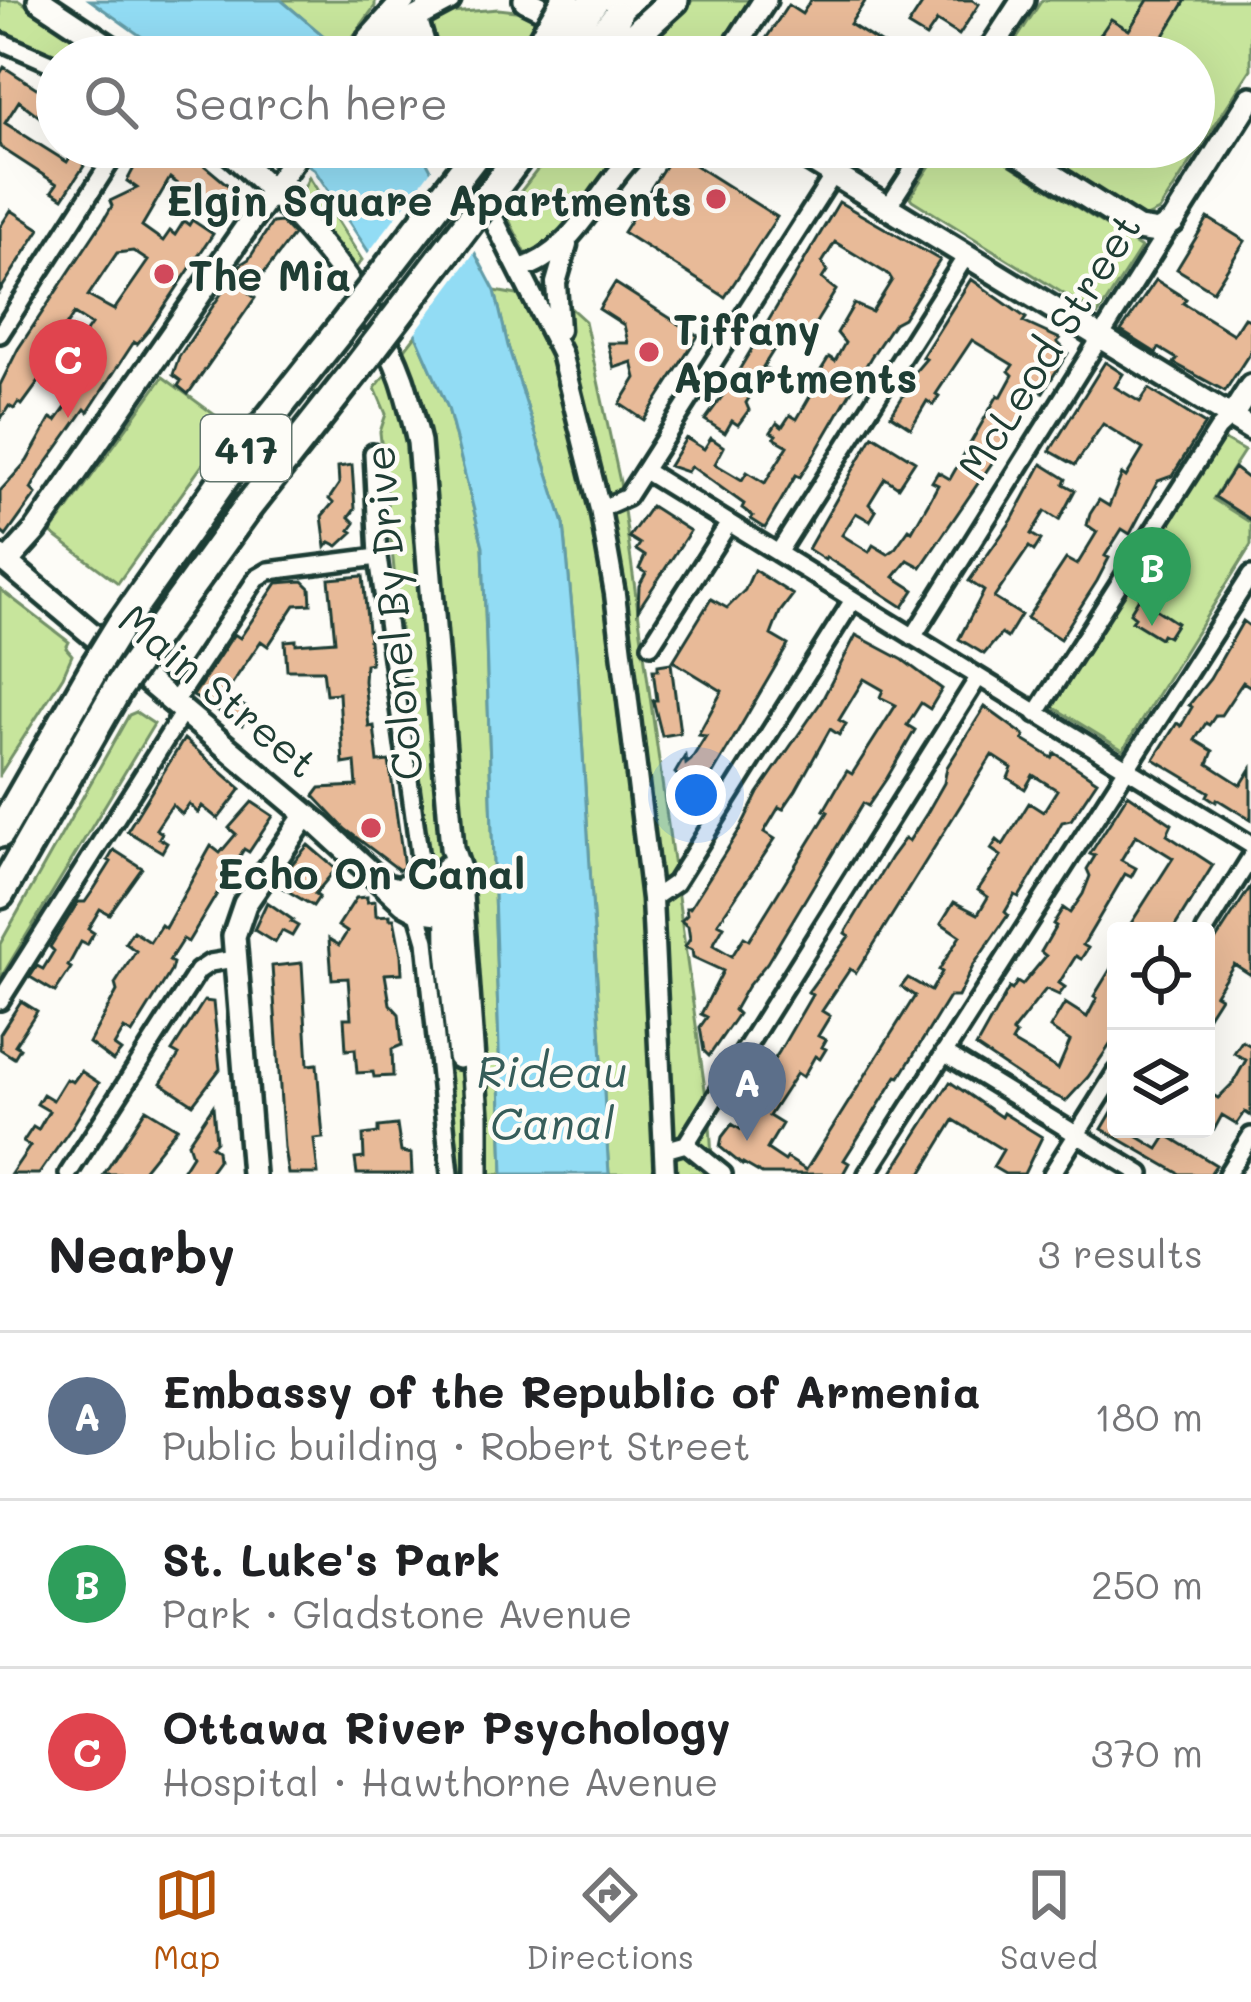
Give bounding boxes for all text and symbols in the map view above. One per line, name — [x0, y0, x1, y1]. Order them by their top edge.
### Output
search box — [36, 36, 1215, 168]
icon: search — [78, 69, 144, 135]
text: Search here — [174, 73, 448, 131]
place label: Elgin Square Apartments — [166, 172, 692, 227]
marker: Elgin Square Apartments — [703, 186, 729, 212]
street label: McLeod Street — [944, 202, 1152, 490]
place label: The Mia — [188, 247, 351, 302]
marker: The Mia — [151, 261, 177, 287]
place label: Tiffany Apartments — [673, 301, 917, 404]
pin: C — [29, 319, 107, 418]
marker: Tiffany Apartments — [636, 339, 662, 365]
road number: 417 — [201, 415, 291, 481]
street label: Colonel By Drive — [350, 443, 434, 783]
pin: B — [1113, 527, 1191, 626]
street label: Main Street — [108, 591, 330, 789]
your location — [666, 765, 726, 825]
marker: Echo On Canal — [358, 815, 384, 841]
place label: Echo On Canal — [217, 845, 525, 900]
map controls — [1107, 922, 1215, 1138]
button: locate — [1107, 922, 1215, 1030]
button: layers — [1107, 1030, 1215, 1138]
water label: Rideau Canal — [476, 1041, 628, 1151]
pin: A — [708, 1042, 786, 1141]
text: Nearby — [48, 1219, 235, 1286]
text: 3 results — [1038, 1227, 1203, 1278]
text: Embassy of the Republic of Armenia — [162, 1361, 981, 1419]
text: A — [73, 1390, 101, 1441]
text: 180 m — [1094, 1390, 1203, 1441]
text: Public building · Robert Street — [162, 1419, 750, 1470]
text: St. Luke's Park — [162, 1529, 500, 1587]
text: B — [74, 1558, 100, 1609]
text: 250 m — [1091, 1558, 1203, 1609]
text: Park · Gladstone Avenue — [162, 1587, 633, 1638]
text: Ottawa River Psychology — [162, 1697, 731, 1755]
text: C — [73, 1726, 101, 1777]
text: 370 m — [1091, 1726, 1203, 1777]
text: Hospital · Hawthorne Avenue — [162, 1755, 719, 1806]
tab: Map — [153, 1862, 220, 1977]
tab: Directions — [526, 1862, 694, 1977]
tab: Saved — [1000, 1862, 1098, 1977]

